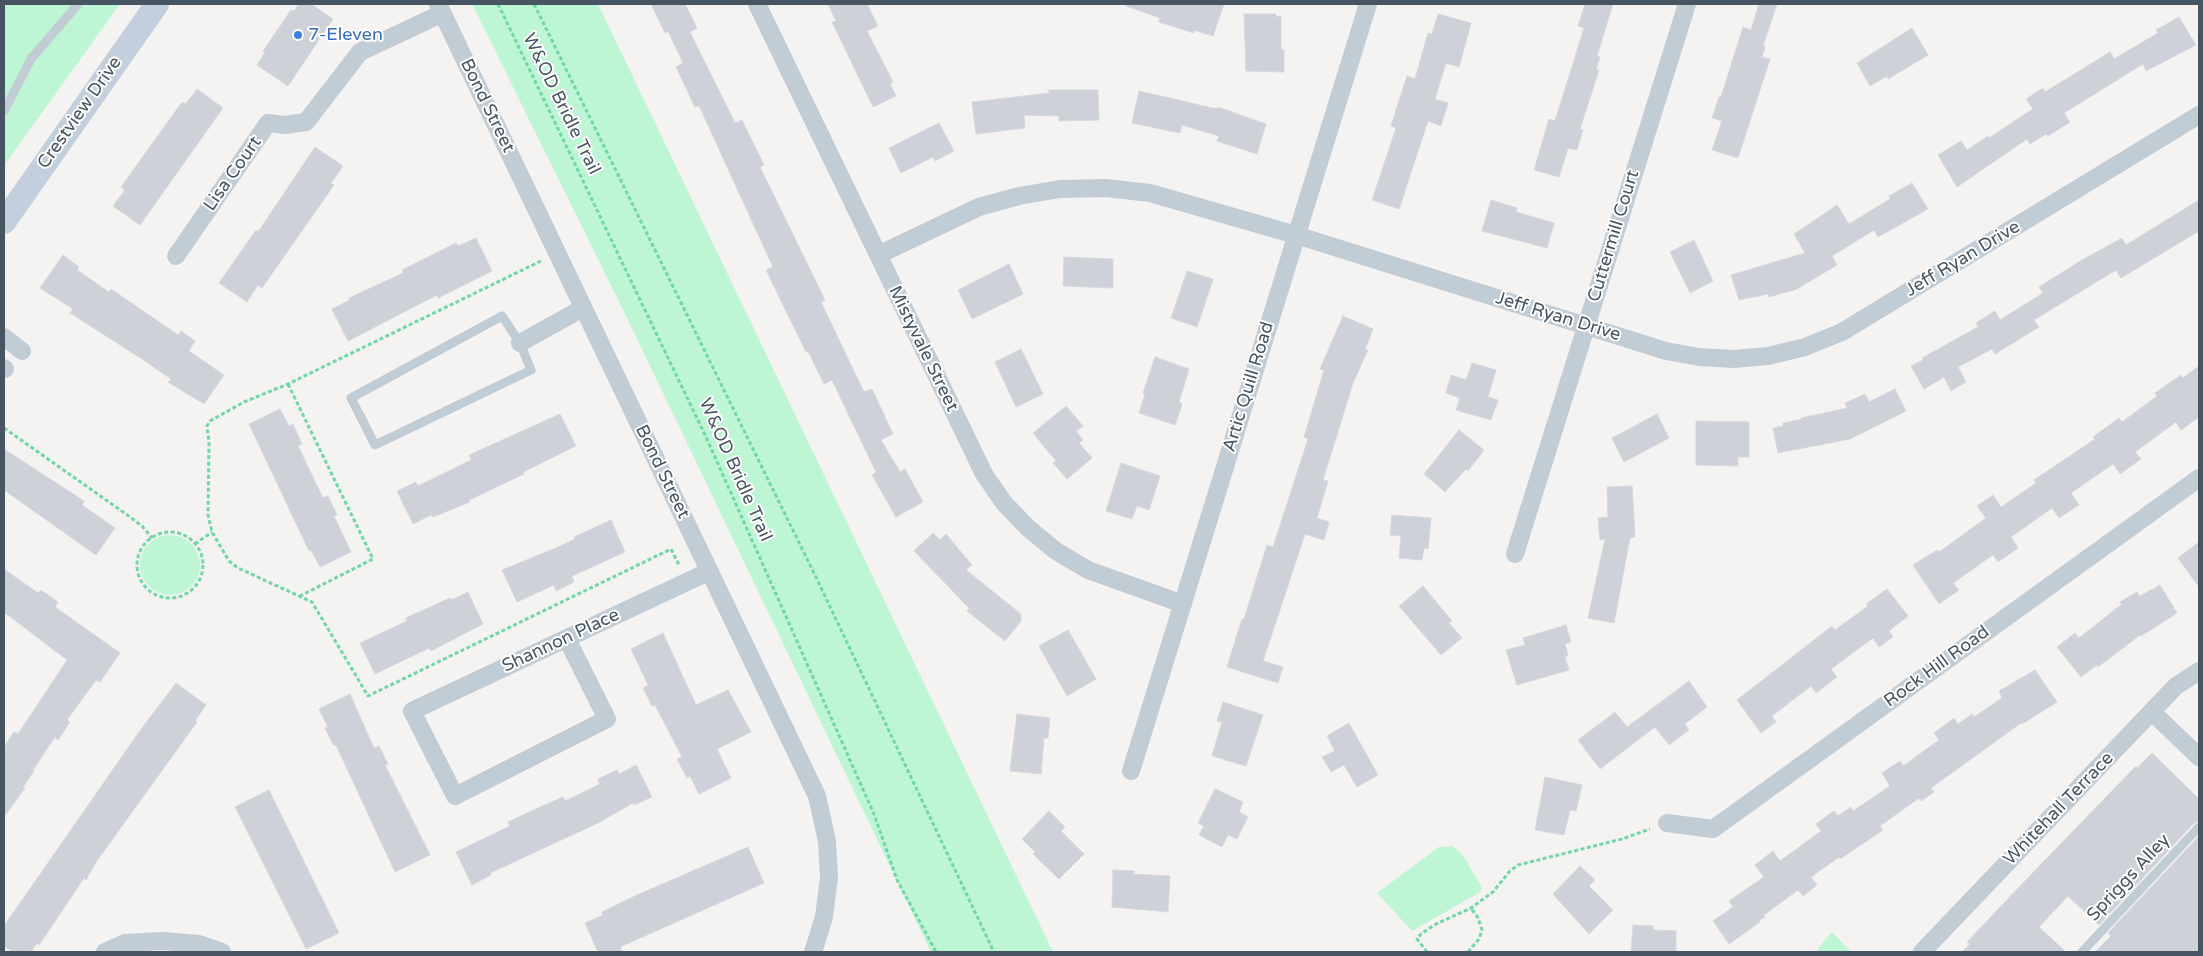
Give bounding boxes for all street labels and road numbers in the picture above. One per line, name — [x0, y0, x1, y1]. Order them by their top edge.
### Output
street label: W&OD Bridle Trail — [517, 30, 605, 178]
street label: Crestview Drive — [33, 53, 127, 173]
street label: Bond Street — [455, 56, 519, 156]
street label: Lisa Court — [199, 133, 267, 215]
street label: Cuttermill Court — [1584, 168, 1644, 304]
street label: Jeff Ryan Drive — [1902, 216, 2024, 302]
street label: Mistyvale Street — [883, 283, 963, 415]
street label: Jeff Ryan Drive — [1493, 288, 1623, 346]
street label: Artic Quill Road — [1219, 319, 1279, 455]
street label: W&OD Bridle Trail — [694, 395, 776, 545]
street label: Bond Street — [630, 422, 694, 522]
street label: Shannon Place — [499, 604, 623, 678]
street label: Rock Hill Road — [1880, 622, 1994, 712]
street label: Whitehall Terrace — [2000, 748, 2118, 870]
street label: Spriggs Alley — [2083, 830, 2175, 926]

